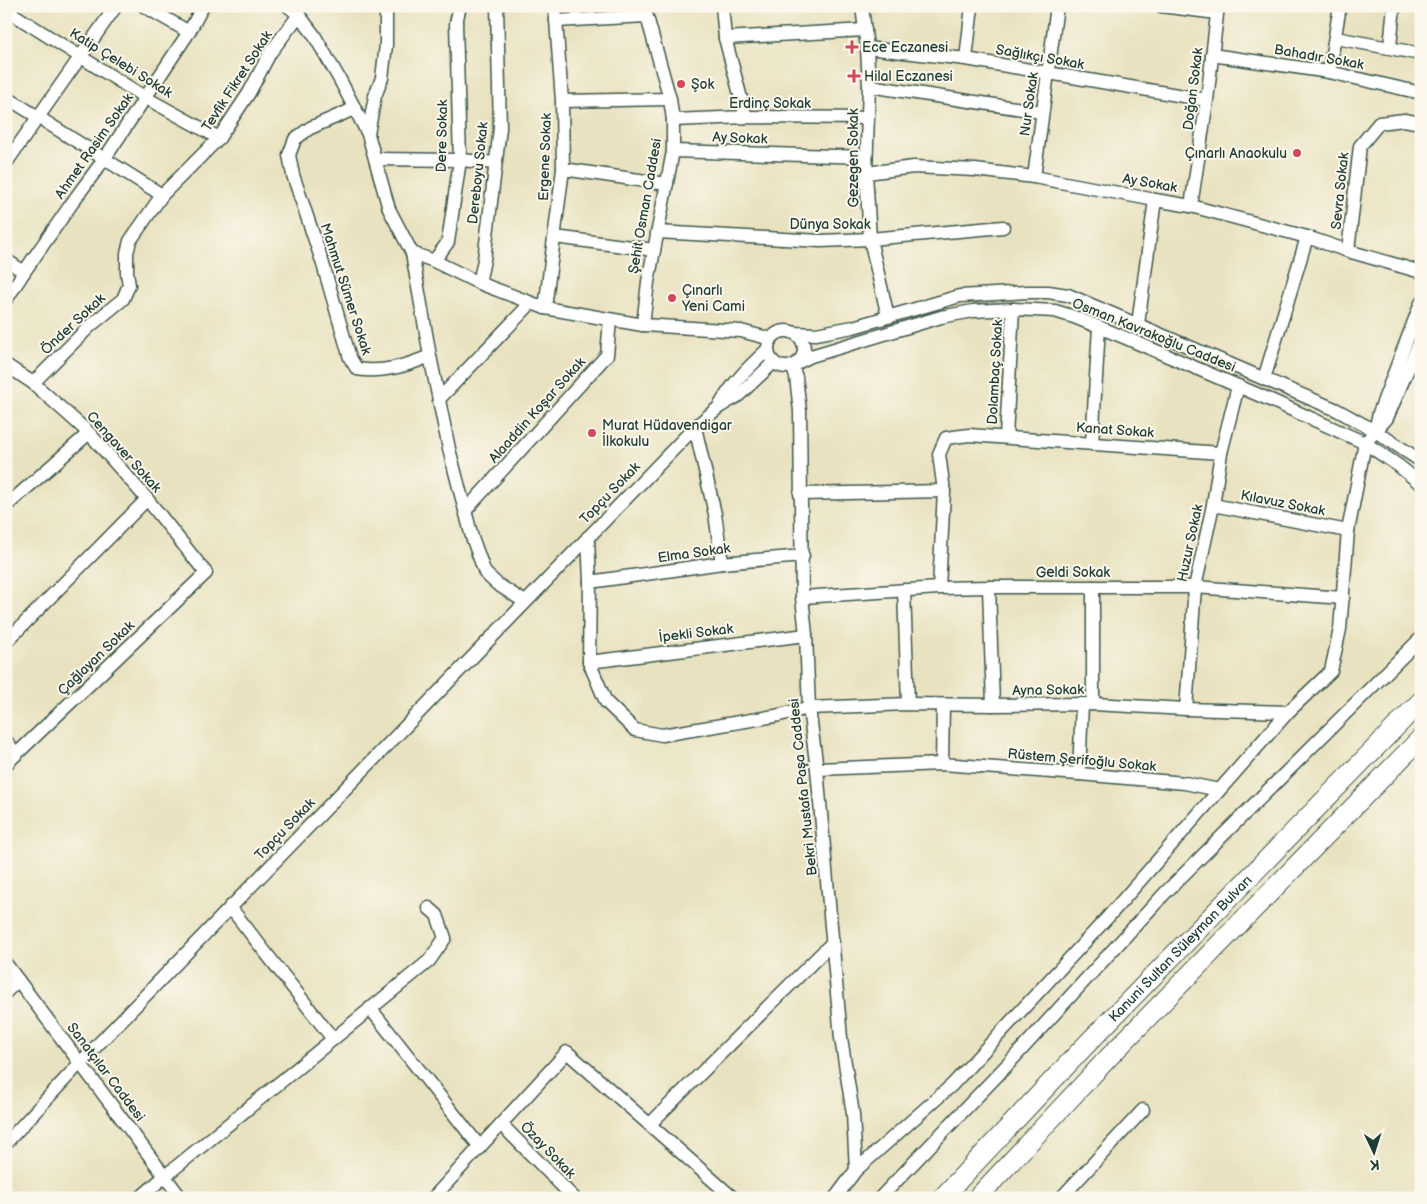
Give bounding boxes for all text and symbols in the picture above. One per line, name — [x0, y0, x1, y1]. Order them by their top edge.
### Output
street label: Katip Çelebi Sokak — [66, 24, 176, 102]
street label: Tevfik Fikret Sokak — [198, 27, 276, 134]
place label: Ece Eczanesi — [862, 39, 948, 56]
marker: Ece Eczanesi — [846, 41, 858, 53]
street label: Sağlıkçı Sokak — [994, 41, 1086, 73]
street label: Bahadır Sokak — [1273, 41, 1365, 73]
street label: Doğan Sokak — [1179, 47, 1207, 131]
place label: Hilal Eczanesi — [864, 68, 953, 85]
marker: Hilal Eczanesi — [848, 70, 860, 82]
street label: Nur Sokak — [1016, 71, 1042, 137]
place label: Şok — [691, 76, 714, 93]
marker: Şok — [675, 78, 687, 90]
street label: Ahmet Rasim Sokak — [51, 90, 137, 202]
street label: Erdinç Sokak — [729, 95, 811, 112]
street label: Dere Sokak — [433, 99, 451, 173]
street label: Gezegen Sokak — [845, 108, 862, 208]
street label: Ergene Sokak — [535, 113, 555, 201]
street label: Dereboyu Sokak — [464, 121, 492, 225]
street label: Ay Sokak — [712, 129, 768, 147]
street label: Şehit Osman Caddesi — [625, 137, 665, 275]
place label: Çınarlı Anaokulu — [1185, 145, 1287, 162]
marker: Çınarlı Anaokulu — [1291, 147, 1303, 159]
street label: Sevra Sokak — [1327, 151, 1353, 230]
street label: Ay Sokak — [1121, 170, 1179, 196]
street label: Dünya Sokak — [789, 216, 871, 233]
street label: Mahmut Sümer Sokak — [317, 221, 375, 357]
place label: Çınarlı Yeni Cami — [681, 282, 745, 315]
street label: Önder Sokak — [37, 289, 109, 358]
marker: Çınarlı Yeni Cami — [666, 292, 678, 304]
street label: Osman Kavrakoğlu Caddesi — [1070, 294, 1238, 376]
street label: Dolambaç Sokak — [984, 319, 1006, 425]
street label: Alaaddin Koşar Sokak — [485, 353, 589, 466]
street label: Cengaver Sokak — [83, 408, 165, 496]
place label: Murat Hüdavendigar İlkokulu — [602, 417, 733, 450]
street label: Kanat Sokak — [1075, 419, 1155, 441]
marker: Murat Hüdavendigar İlkokulu — [586, 427, 598, 439]
street label: Topçu Sokak — [576, 458, 644, 528]
street label: Kılavuz Sokak — [1239, 486, 1327, 520]
street label: Huzur Sokak — [1173, 503, 1207, 583]
street label: Elma Sokak — [657, 539, 732, 567]
street label: Geldi Sokak — [1036, 564, 1110, 581]
street label: Çağlayan Sokak — [54, 617, 138, 699]
street label: İpekli Sokak — [658, 619, 734, 646]
street label: Ayna Sokak — [1012, 681, 1084, 699]
street label: Bekri Mustafa Paşa Caddesi — [785, 697, 821, 877]
street label: Rüstem Şerifoğlu Sokak — [1007, 745, 1157, 775]
street label: Topçu Sokak — [251, 794, 319, 864]
street label: Kanuni Sultan Süleyman Bulvarı — [1105, 871, 1255, 1025]
street label: Sanatçılar Caddesi — [63, 1019, 149, 1125]
street label: Özay Sokak — [517, 1117, 580, 1182]
north arrow — [1350, 1126, 1400, 1176]
text: K — [1369, 1156, 1380, 1173]

